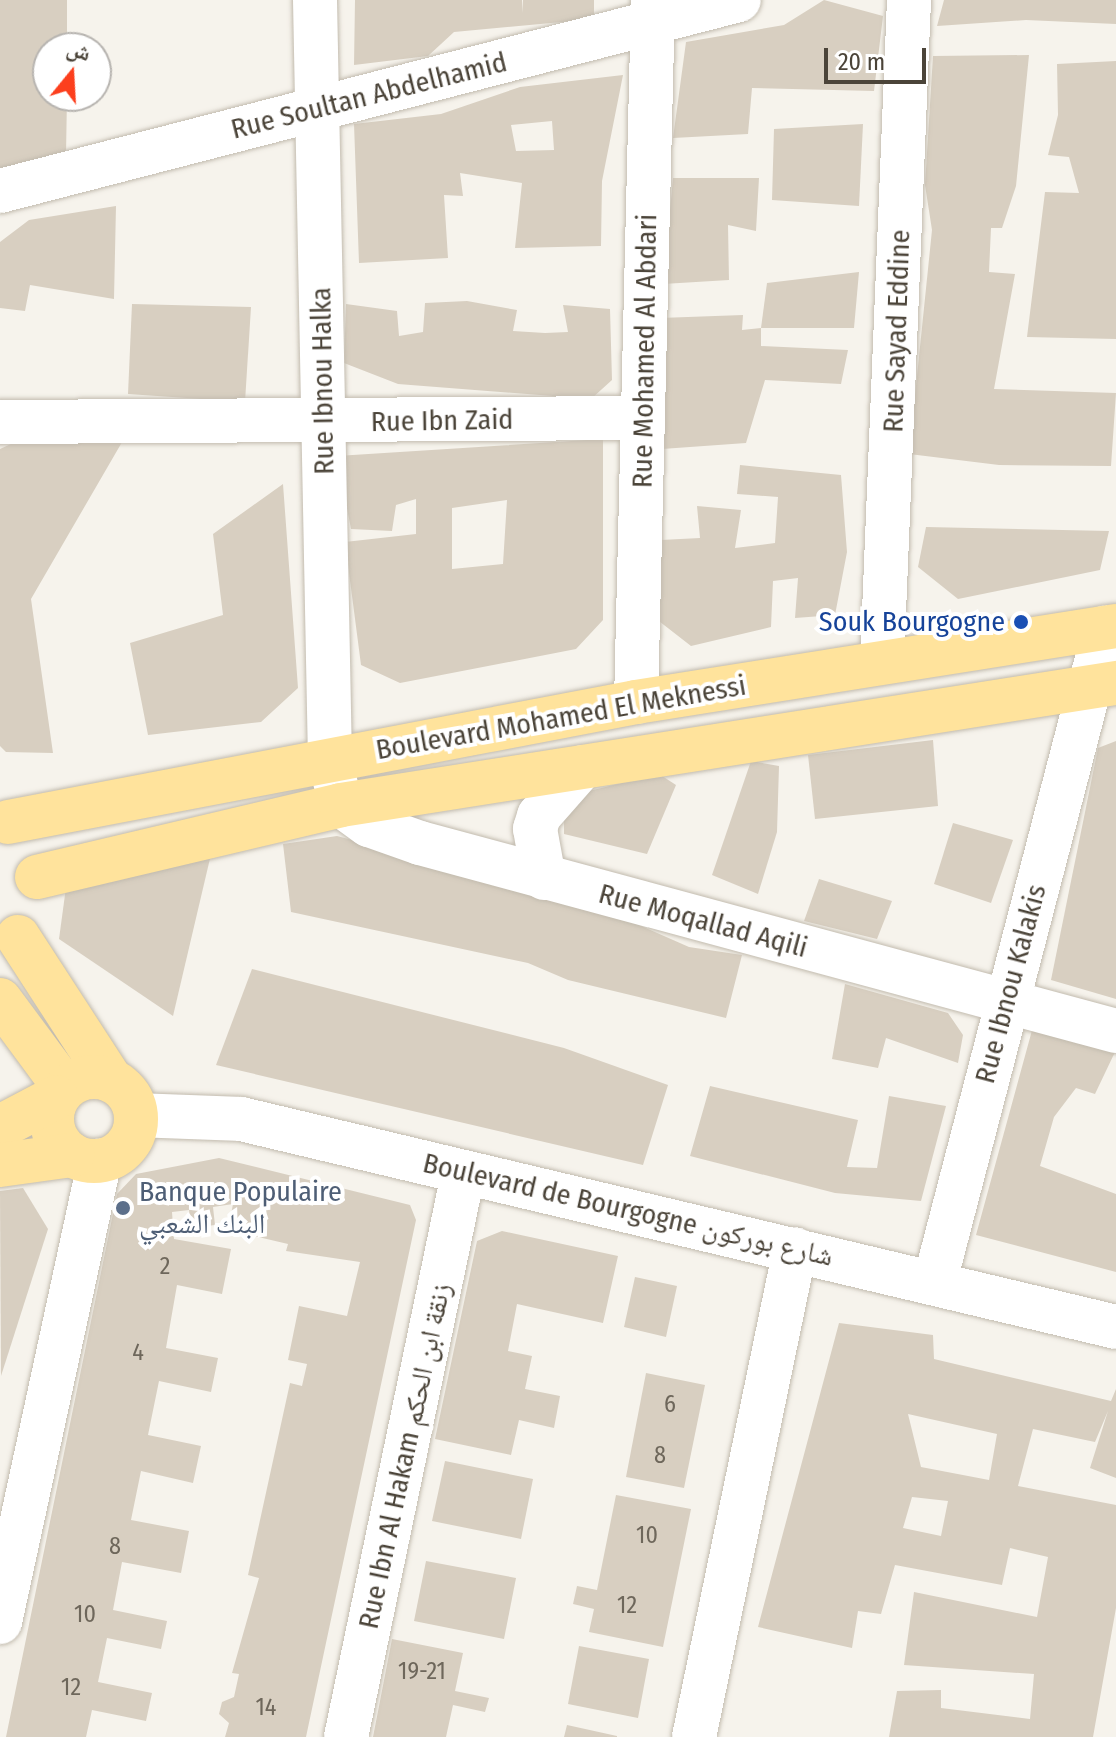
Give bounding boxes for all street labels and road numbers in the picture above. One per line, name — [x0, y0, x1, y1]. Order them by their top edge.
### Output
street label: Rue Soultan Abdelhamid — [228, 45, 510, 147]
street label: Rue Mohamed Al Abdari — [626, 214, 664, 488]
street label: Rue Sayad Eddine — [877, 229, 917, 433]
street label: Rue Ibnou Halka — [305, 287, 341, 475]
street label: Rue Ibn Zaid — [370, 403, 514, 439]
street label: Boulevard Mohamed El Meknessi — [373, 669, 749, 767]
street label: Rue Moqallad Aqili — [595, 877, 811, 965]
street label: Rue Ibnou Kalakis — [968, 881, 1054, 1087]
street label: Boulevard de Bourgogne شارع بوركون — [420, 1146, 836, 1274]
street label: Rue Ibn Al Hakam زنقة ابن الحكم — [352, 1280, 458, 1632]

